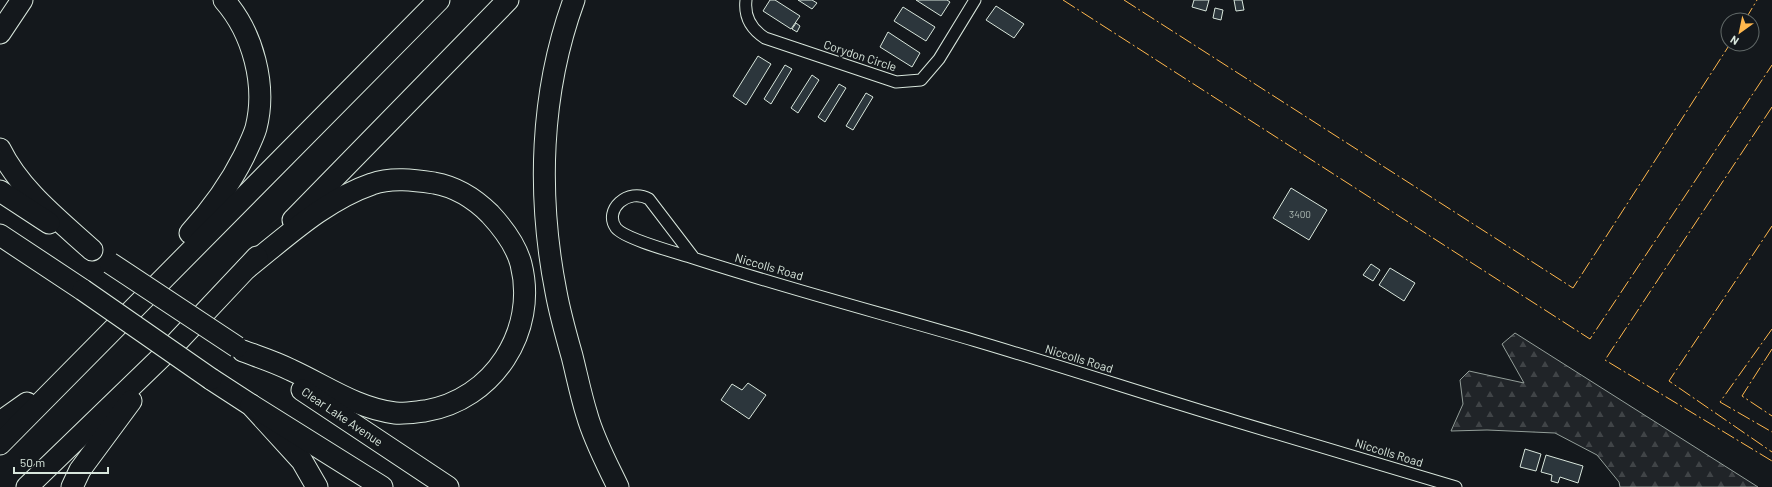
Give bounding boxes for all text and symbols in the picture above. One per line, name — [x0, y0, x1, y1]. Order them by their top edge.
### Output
north arrow — [1720, 12, 1760, 52]
text: N — [1728, 33, 1741, 48]
street label: Corydon Circle — [822, 37, 899, 73]
house number: 3400 — [1289, 208, 1311, 220]
street label: Niccolls Road — [734, 250, 805, 282]
street label: Niccolls Road — [1044, 341, 1115, 375]
street label: Clear Lake Avenue — [299, 384, 386, 449]
street label: Niccolls Road — [1354, 435, 1425, 469]
scale bar — [14, 449, 108, 475]
text: 50 m — [20, 455, 45, 469]

